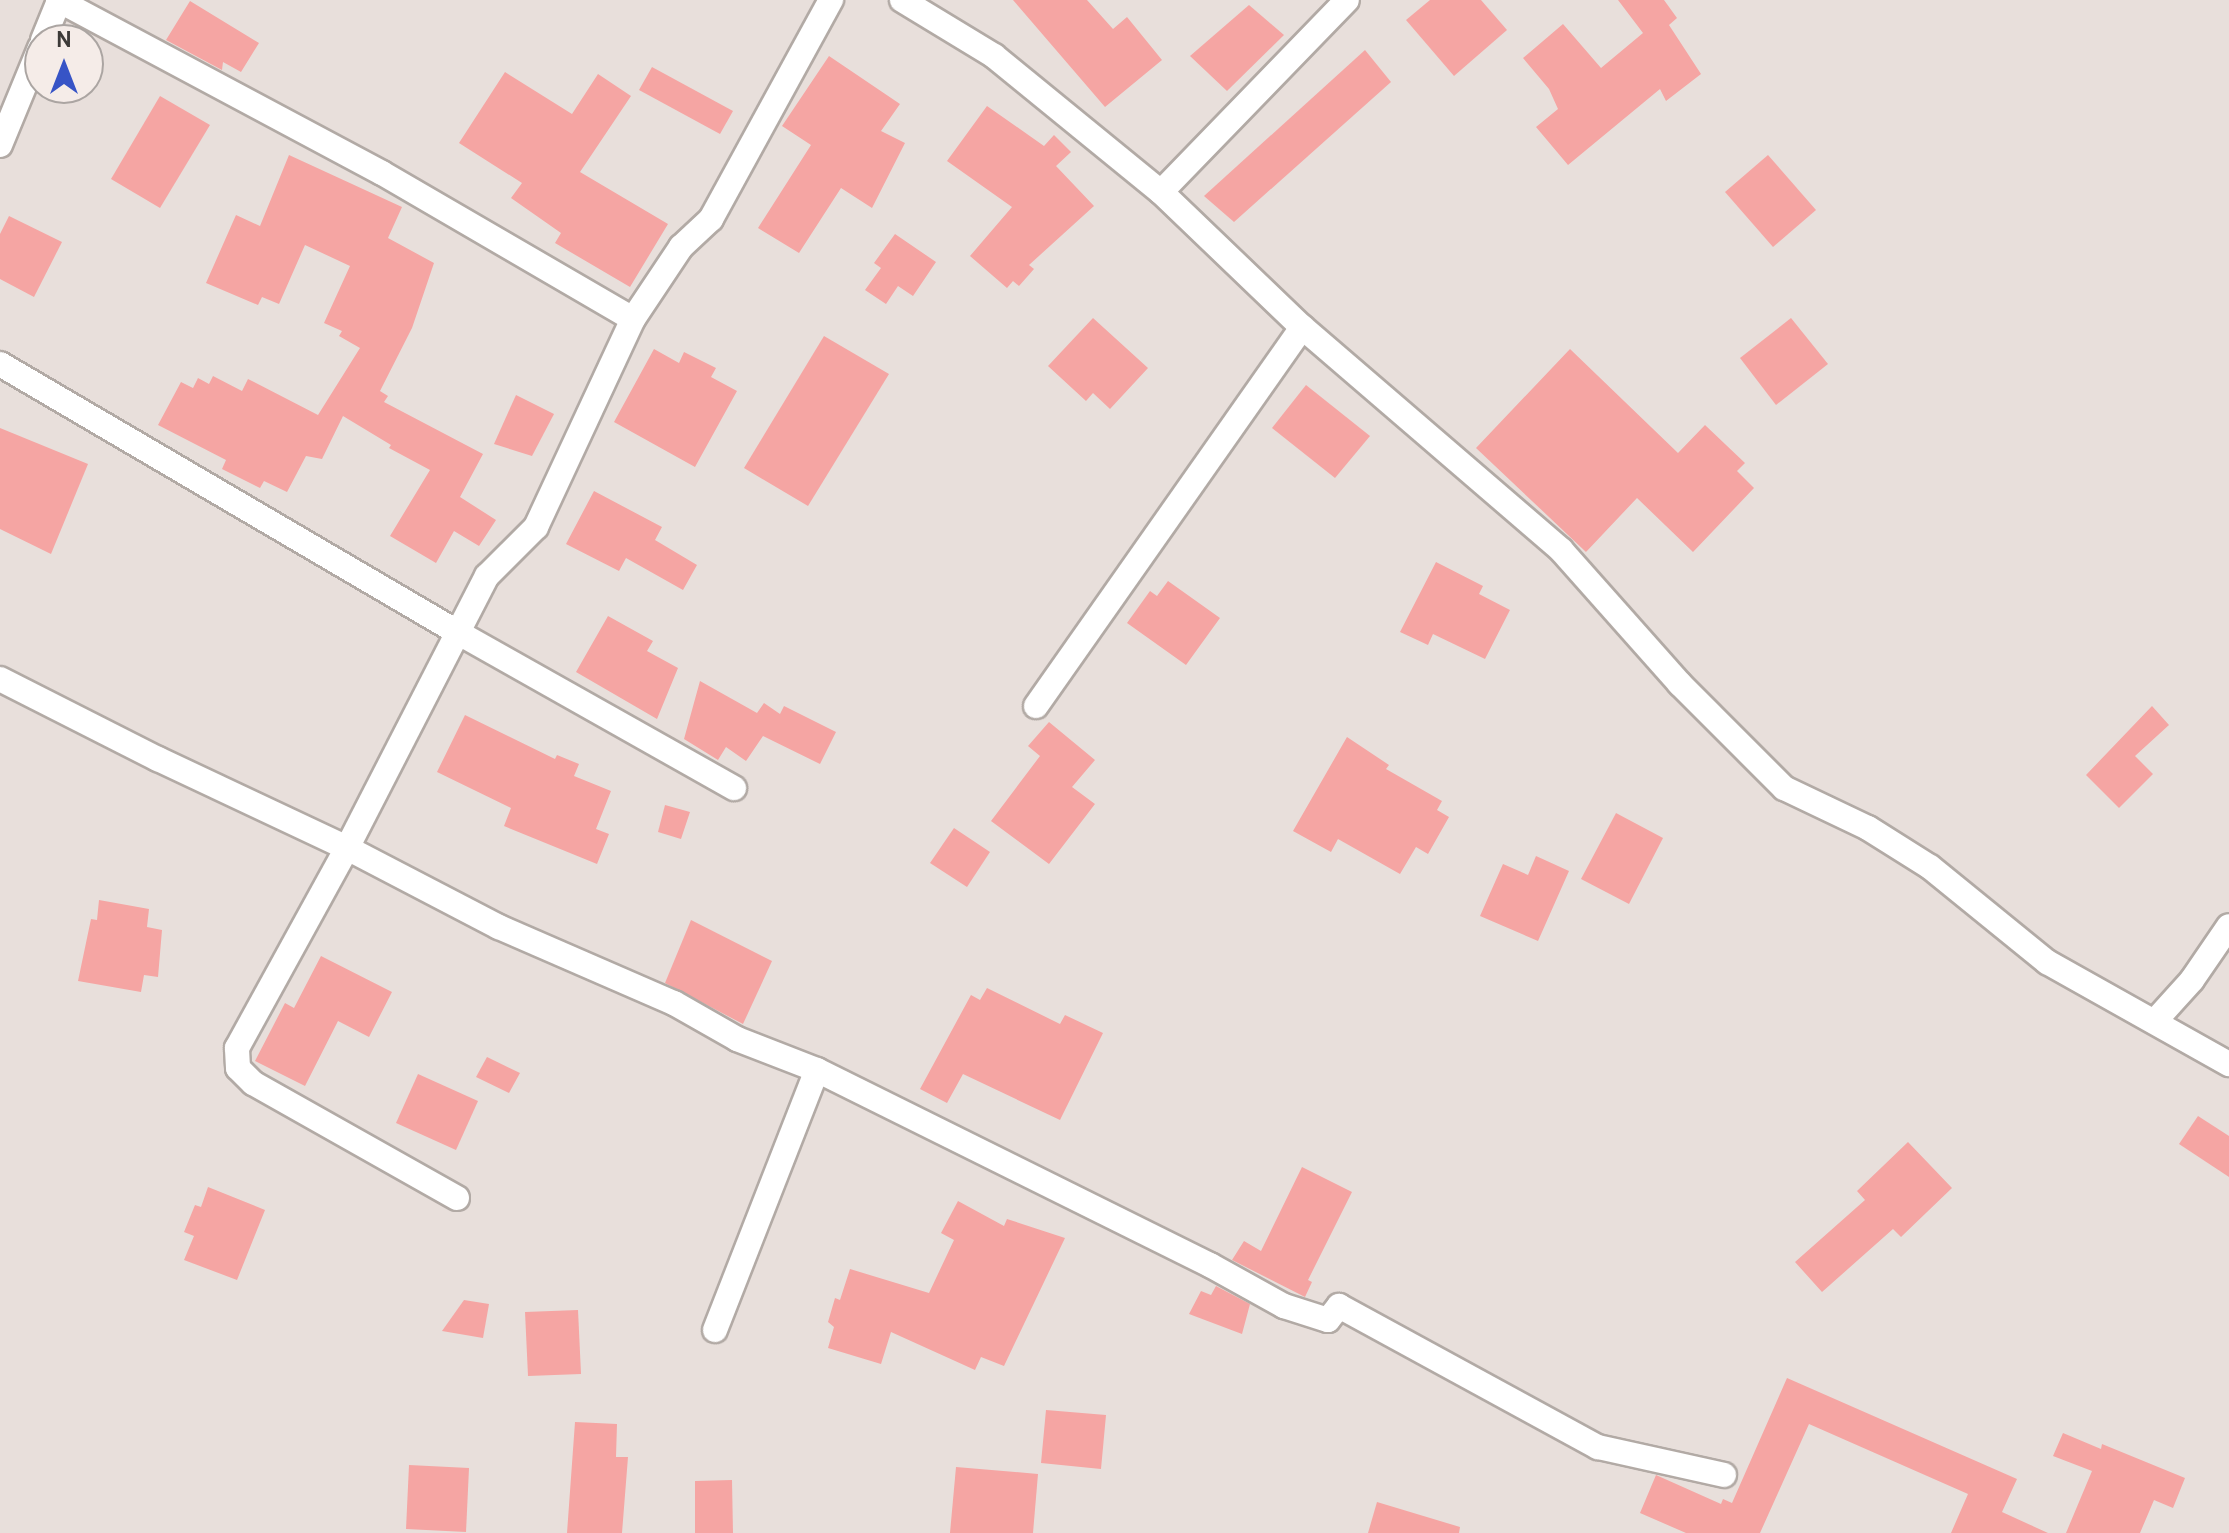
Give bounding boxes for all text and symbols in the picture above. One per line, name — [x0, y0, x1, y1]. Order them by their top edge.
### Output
north arrow — [24, 24, 104, 104]
text: N — [56, 28, 72, 55]

